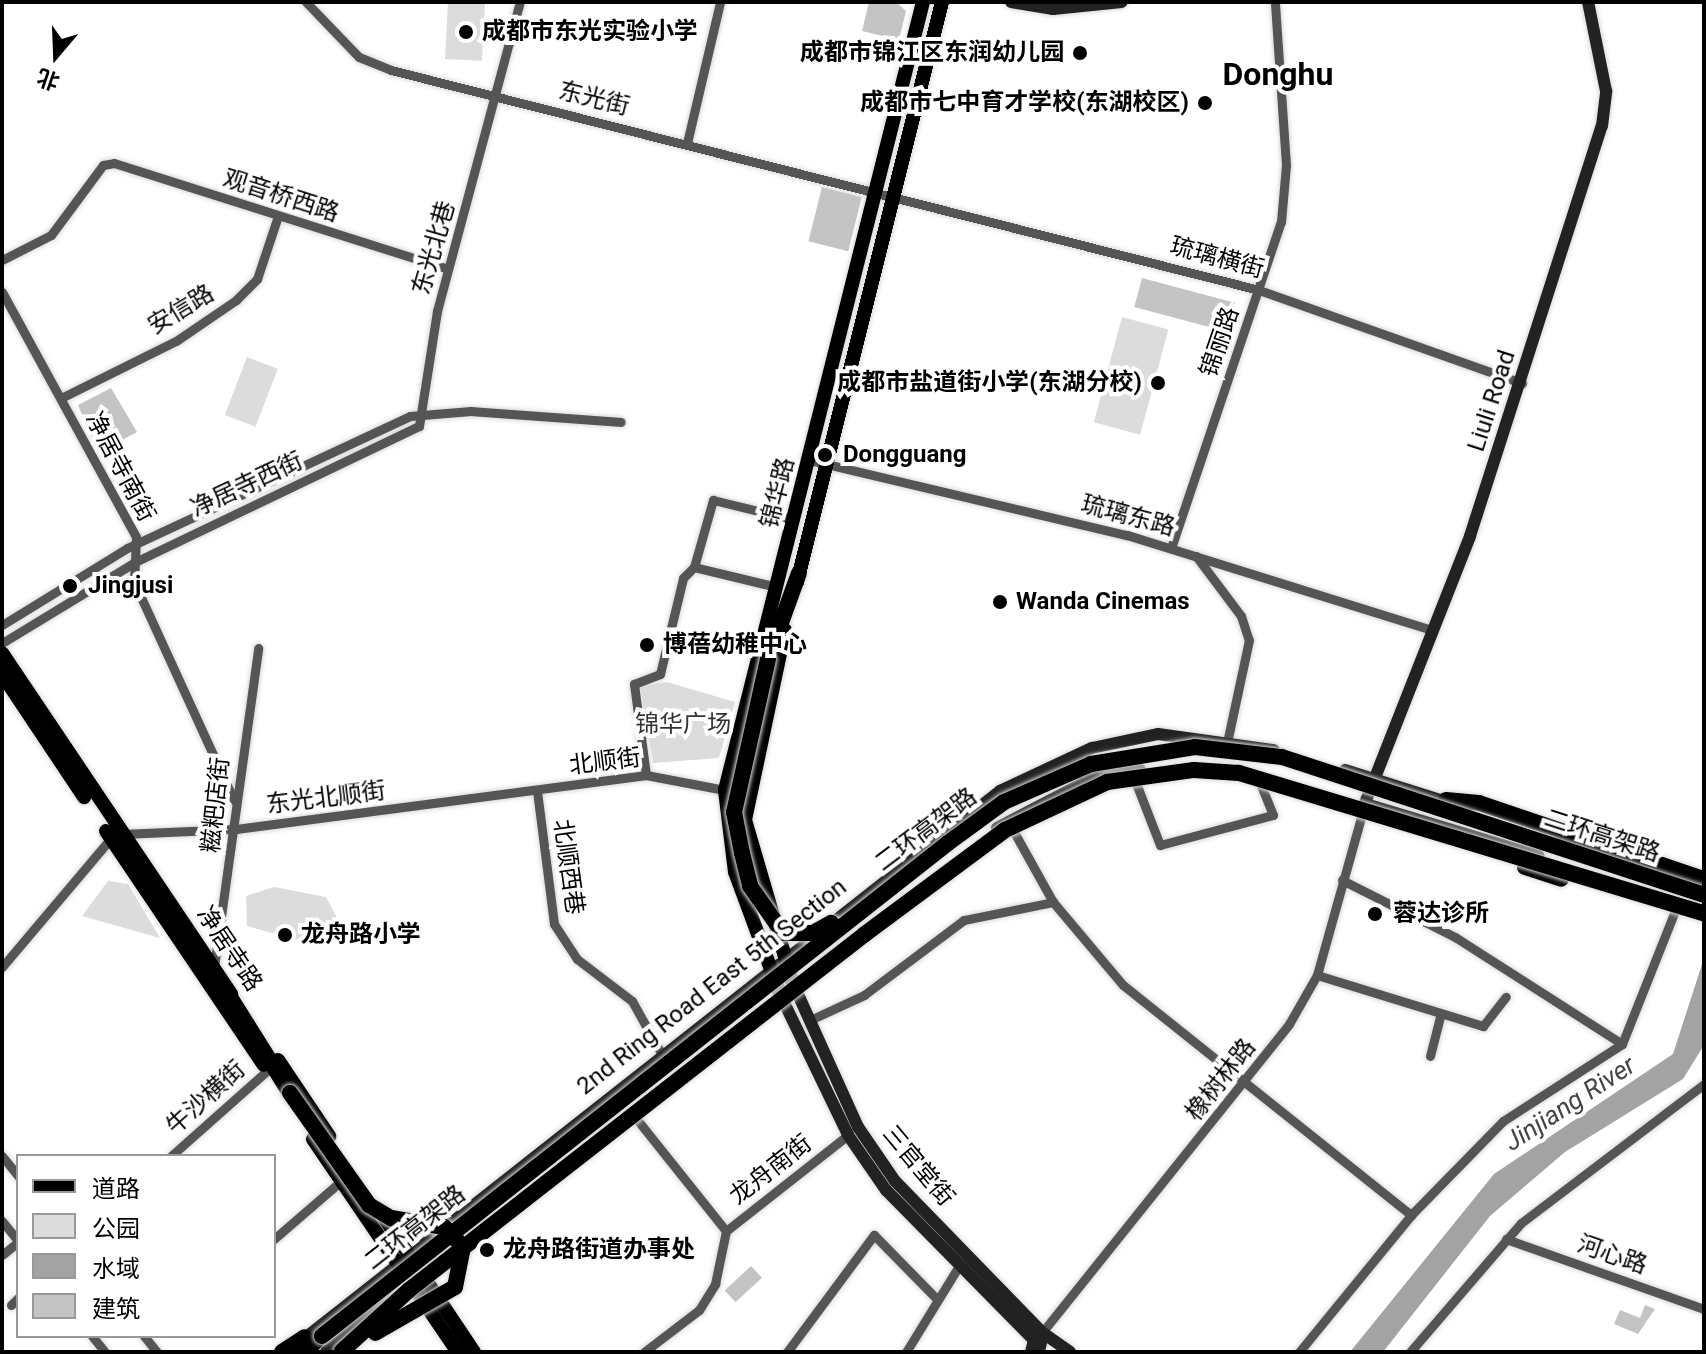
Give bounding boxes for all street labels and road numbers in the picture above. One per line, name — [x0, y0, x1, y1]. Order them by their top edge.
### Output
street label: 东光街 — [556, 76, 632, 122]
street label: 观音桥西路 — [219, 164, 343, 228]
street label: 东光北巷 — [407, 198, 461, 298]
street label: 琉璃横街 — [1167, 232, 1267, 284]
street label: 安信路 — [143, 279, 219, 341]
street label: 锦丽路 — [1195, 303, 1245, 381]
street label: Liuli Road — [1462, 347, 1522, 455]
street label: 净居寺南街 — [79, 407, 161, 527]
street label: 净居寺西街 — [187, 447, 307, 523]
street label: 锦华路 — [755, 455, 801, 531]
street label: 琉璃东路 — [1078, 490, 1178, 542]
street label: 北顺街 — [568, 743, 642, 781]
street label: 糍粑店街 — [197, 756, 235, 854]
street label: 东光北顺街 — [265, 776, 387, 820]
street label: 二环高架路 — [869, 782, 983, 878]
street label: 二环高架路 — [1540, 804, 1664, 868]
street label: 北顺西巷 — [547, 817, 589, 917]
street label: 2nd Ring Road East 5th Section — [571, 873, 853, 1101]
street label: 净居寺路 — [190, 901, 268, 997]
street label: 橡树林路 — [1180, 1033, 1262, 1127]
street label: 牛沙横街 — [161, 1055, 251, 1141]
street label: 三官堂街 — [876, 1120, 960, 1212]
street label: 龙舟南街 — [724, 1129, 818, 1211]
street label: 二环高架路 — [359, 1180, 471, 1276]
street label: 河心路 — [1573, 1230, 1651, 1280]

